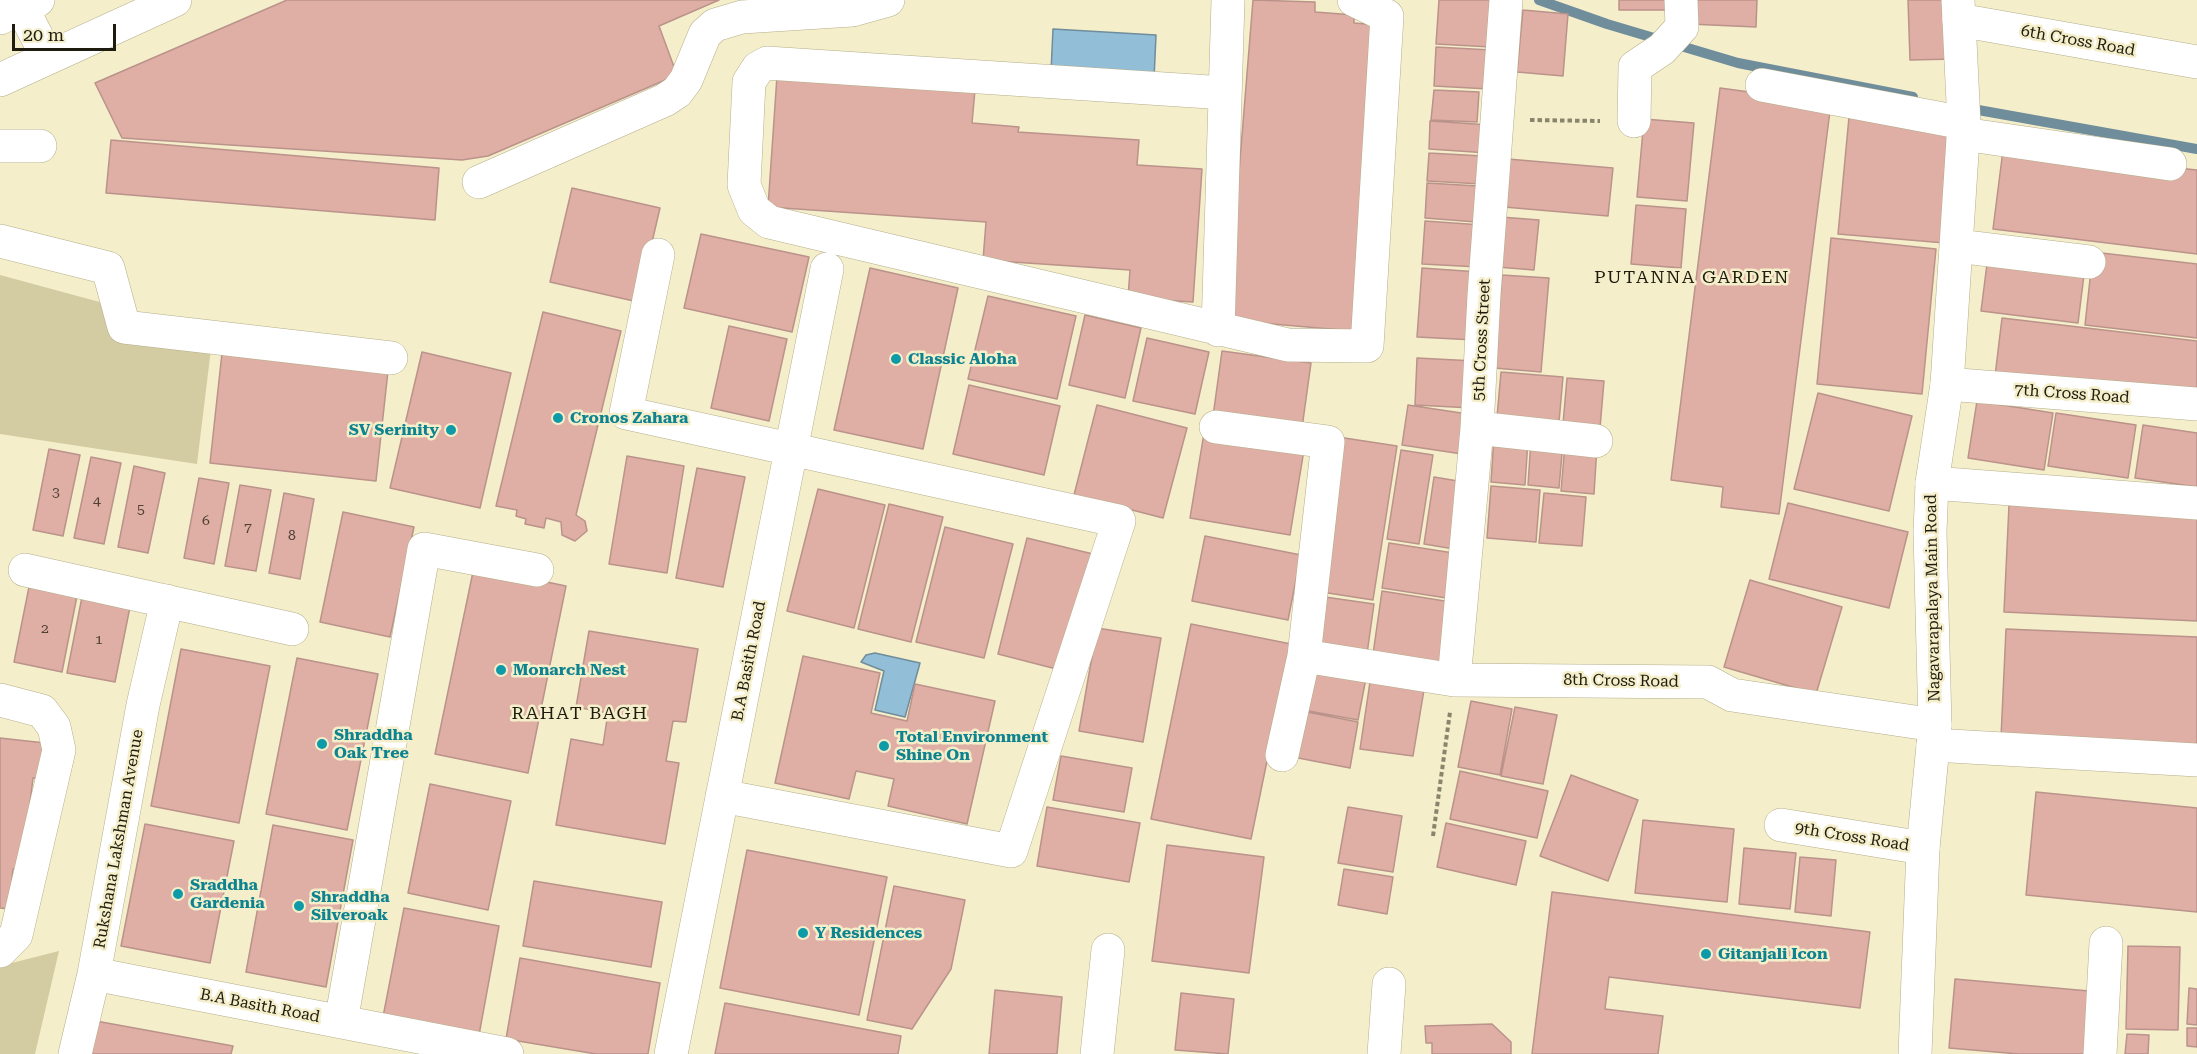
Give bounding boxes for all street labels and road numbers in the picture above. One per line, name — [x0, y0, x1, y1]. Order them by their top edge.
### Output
street label: 6th Cross Road — [2019, 22, 2137, 60]
street label: 5th Cross Street — [1469, 279, 1495, 401]
street label: 7th Cross Road — [2014, 380, 2130, 408]
street label: Nagavarapalaya Main Road — [1922, 494, 1944, 702]
street label: B.A Basith Road — [728, 599, 770, 723]
street label: 8th Cross Road — [1563, 670, 1679, 692]
street label: Rukshana Lakshman Avenue — [90, 728, 148, 950]
street label: 9th Cross Road — [1793, 818, 1911, 856]
street label: B.A Basith Road — [198, 985, 322, 1027]

